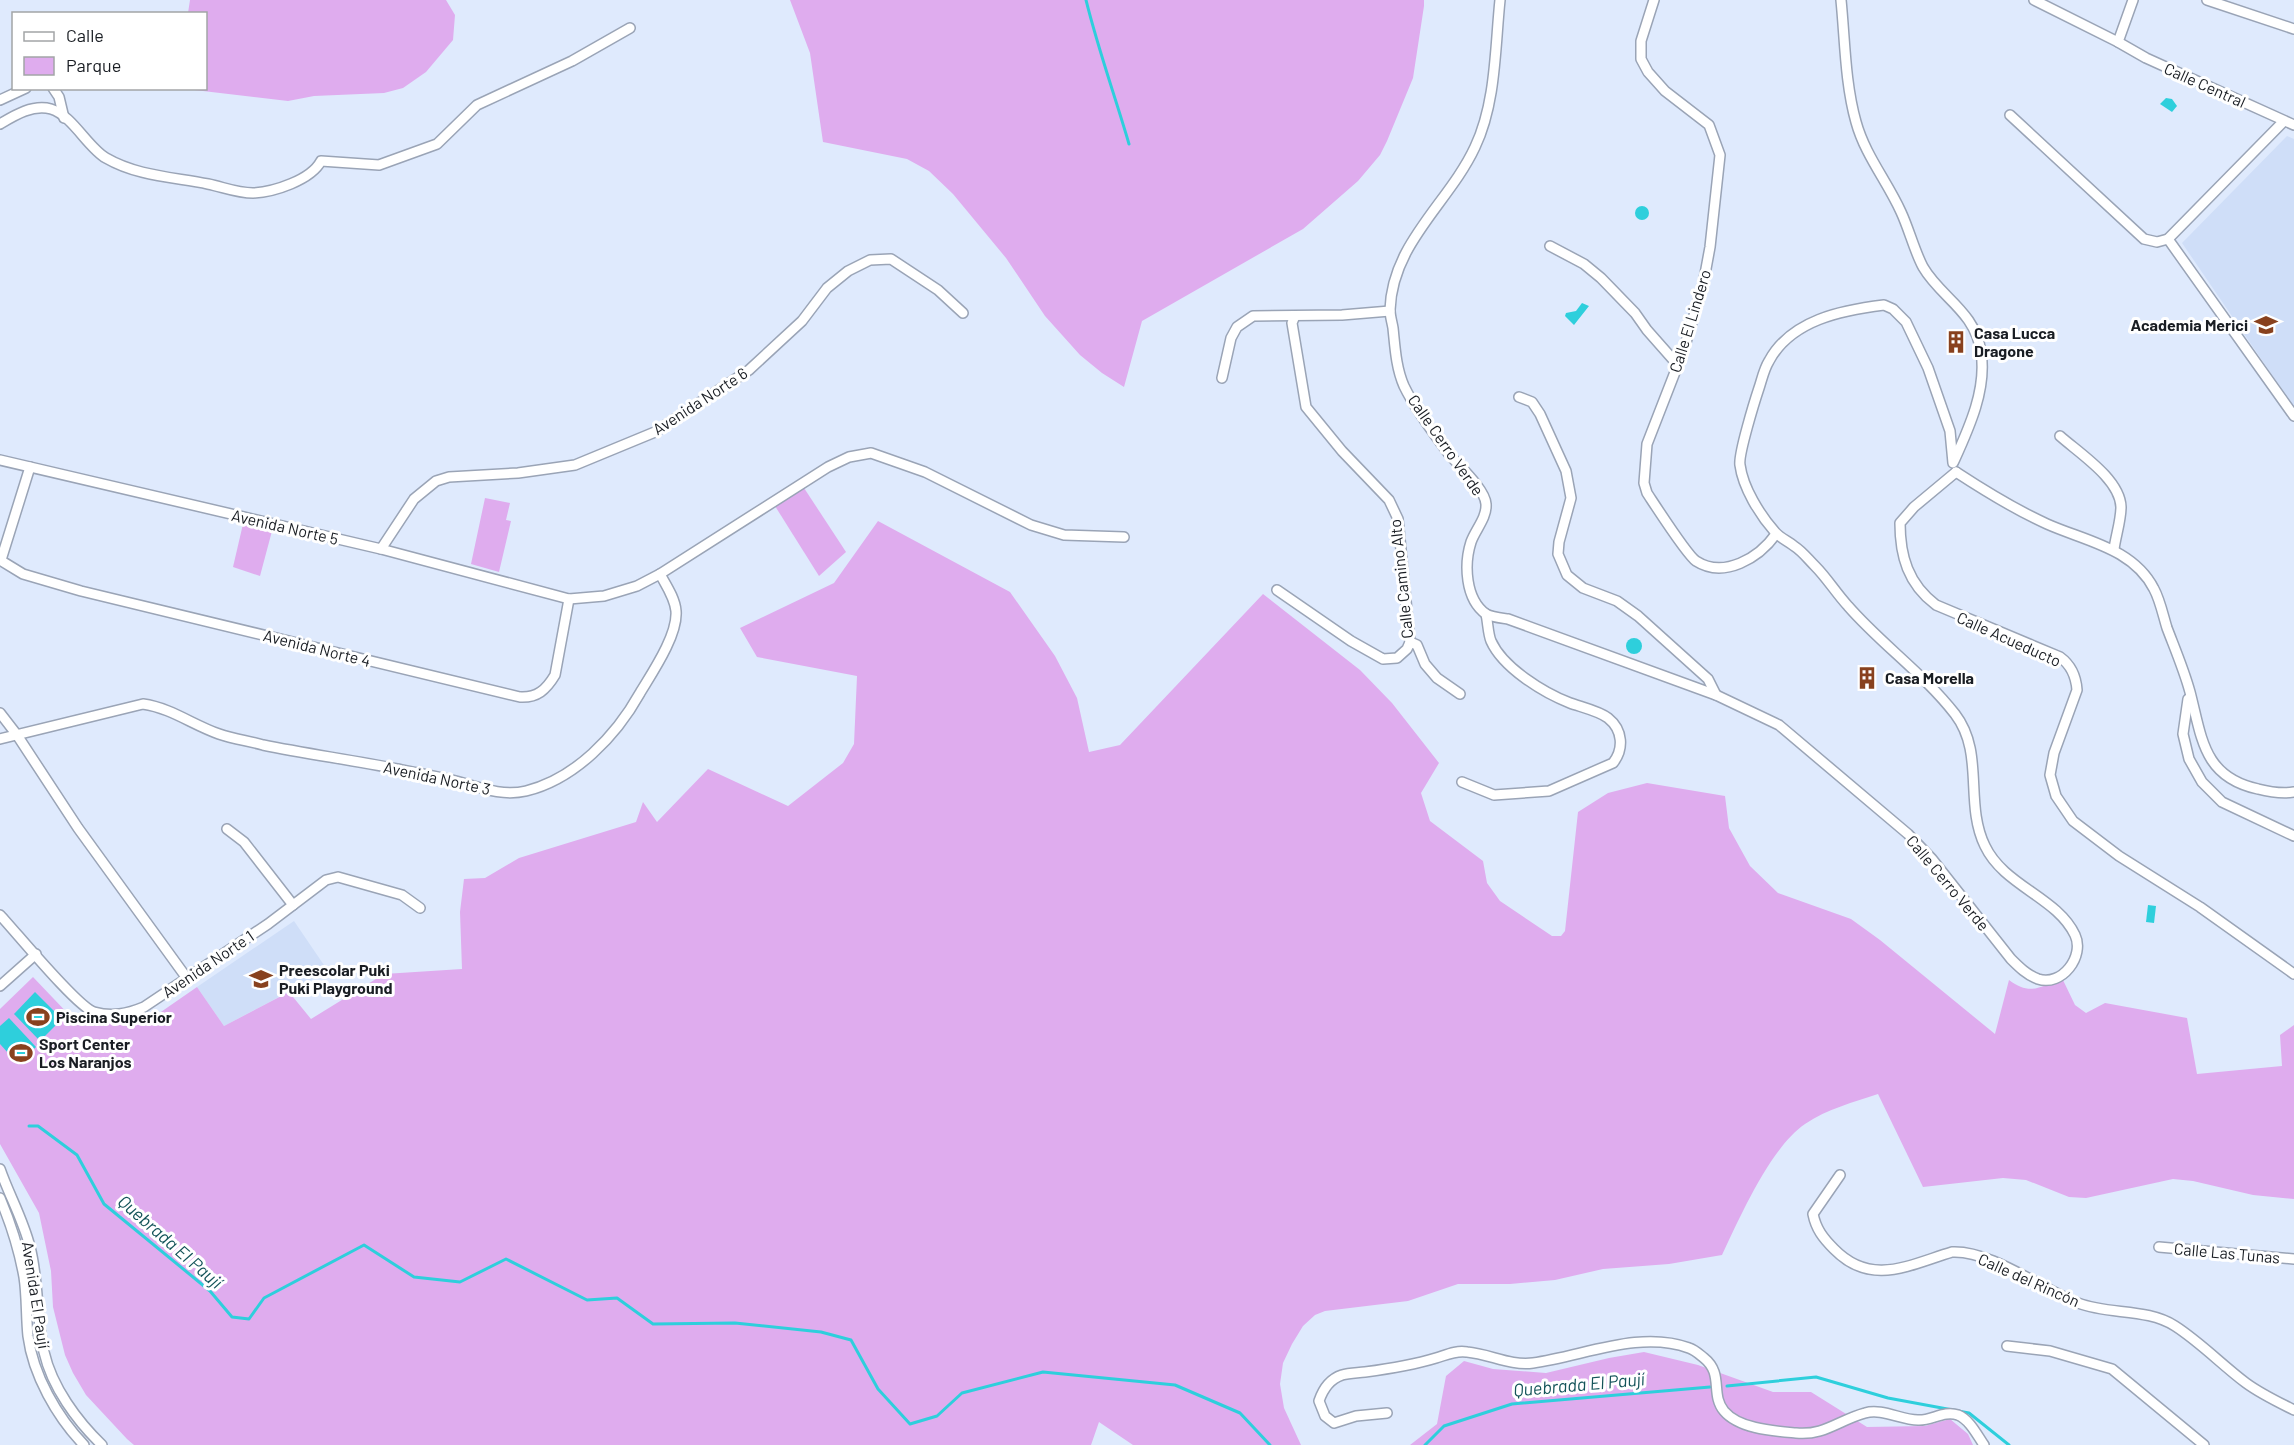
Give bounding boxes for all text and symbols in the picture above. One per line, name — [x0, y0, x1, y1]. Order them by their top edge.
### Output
legend — [12, 12, 207, 90]
text: Calle — [66, 24, 104, 46]
text: Parque — [66, 54, 121, 76]
street label: Calle Central — [2162, 58, 2249, 111]
street label: Calle El Lindero — [1665, 267, 1714, 375]
school or university icon: Academia Merici — [2253, 312, 2279, 338]
place label: Academia Merici — [2131, 315, 2248, 334]
place label: Casa Lucca Dragone — [1974, 323, 2055, 360]
building icon: Casa Lucca Dragone — [1943, 329, 1969, 355]
street label: Avenida Norte 6 — [649, 363, 751, 438]
street label: Calle Cerro Verde — [1405, 391, 1488, 499]
street label: Avenida Norte 5 — [230, 505, 340, 548]
street label: Calle Camino Alto — [1385, 518, 1416, 640]
street label: Calle Acueducto — [1954, 607, 2064, 670]
street label: Avenida Norte 4 — [262, 625, 373, 670]
building icon: Casa Morella — [1854, 665, 1880, 691]
place label: Casa Morella — [1885, 668, 1974, 687]
street label: Avenida Norte 3 — [382, 757, 492, 798]
street label: Calle Cerro Verde — [1903, 831, 1994, 934]
street label: Avenida Norte 1 — [158, 926, 257, 1001]
place label: Preescolar Puki Puki Playground — [279, 960, 393, 997]
school or university icon: Preescolar Puki Puki Playground — [248, 966, 274, 992]
sports icon: Piscina Superior — [25, 1004, 51, 1030]
place label: Piscina Superior — [56, 1007, 172, 1026]
place label: Sport Center Los Naranjos — [39, 1034, 132, 1071]
sports icon: Sport Center Los Naranjos — [8, 1040, 34, 1066]
water label: Quebrada El Paují — [114, 1190, 228, 1294]
street label: Calle Las Tunas — [2173, 1238, 2281, 1267]
street label: Avenida El Paují — [19, 1240, 54, 1350]
street label: Calle del Rincón — [1976, 1249, 2083, 1310]
water label: Quebrada El Paují — [1512, 1367, 1647, 1401]

